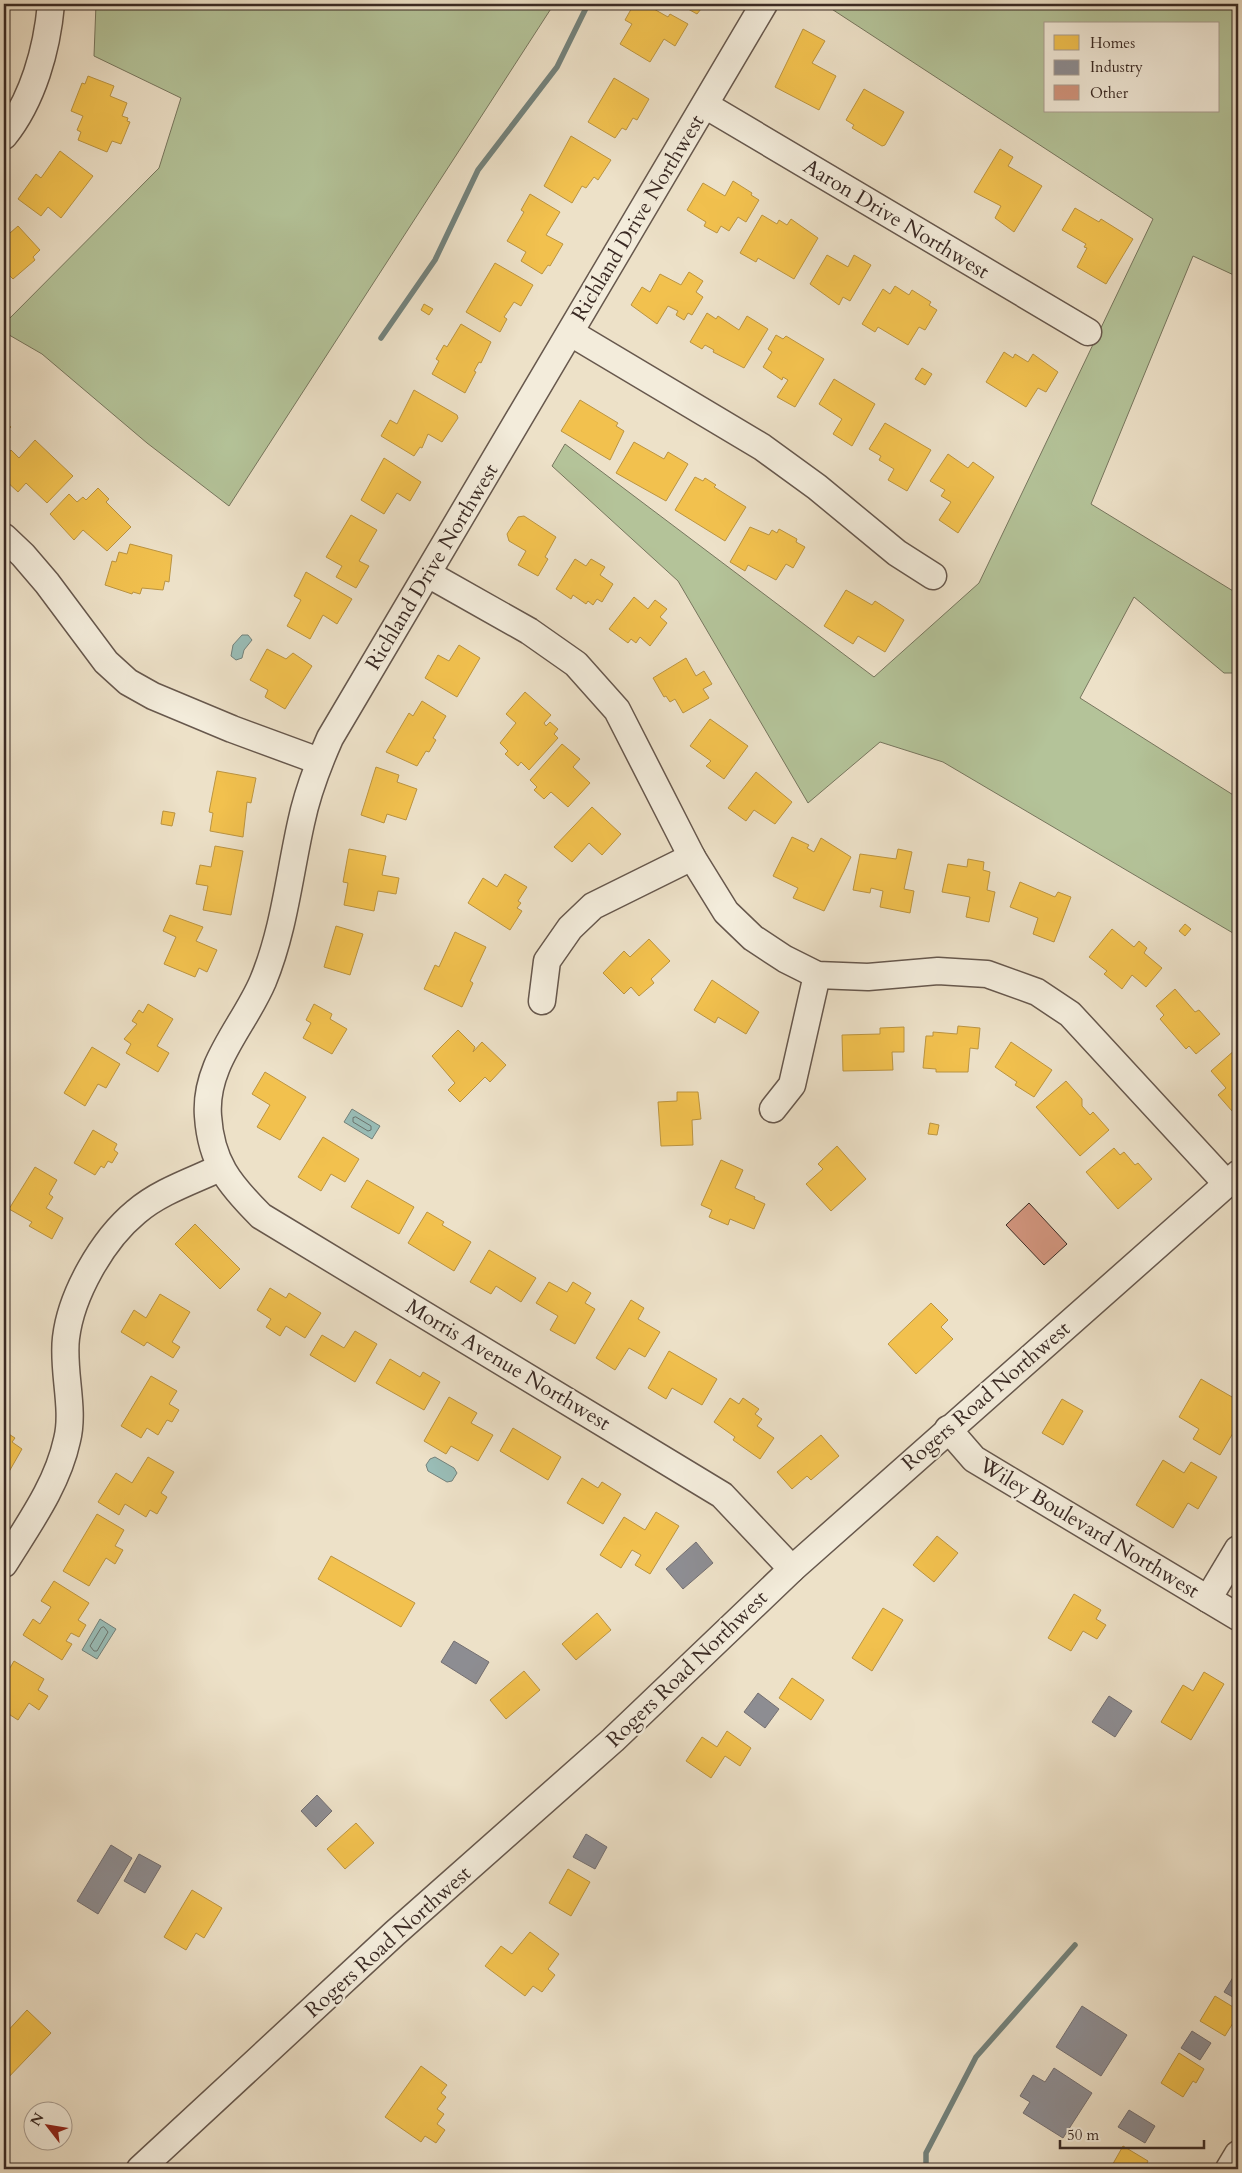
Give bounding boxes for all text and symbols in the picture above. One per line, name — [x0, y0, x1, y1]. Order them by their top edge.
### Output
legend — [1044, 22, 1220, 112]
text: Homes — [1090, 33, 1135, 53]
text: Industry — [1090, 57, 1143, 77]
text: Other — [1090, 83, 1129, 103]
street label: Richland Drive Northwest — [565, 109, 711, 327]
street label: Aaron Drive Northwest — [798, 152, 995, 286]
street label: Richland Drive Northwest — [359, 458, 505, 676]
street label: Morris Avenue Northwest — [400, 1292, 616, 1438]
street label: Rogers Road Northwest — [896, 1314, 1077, 1477]
street label: Wiley Boulevard Northwest — [973, 1450, 1205, 1606]
street label: Rogers Road Northwest — [600, 1584, 774, 1754]
street label: Rogers Road Northwest — [299, 1859, 478, 2025]
north arrow — [22, 2100, 72, 2150]
text: N — [26, 2109, 49, 2130]
scale bar — [1060, 2118, 1203, 2150]
text: 50 m — [1067, 2125, 1099, 2145]

